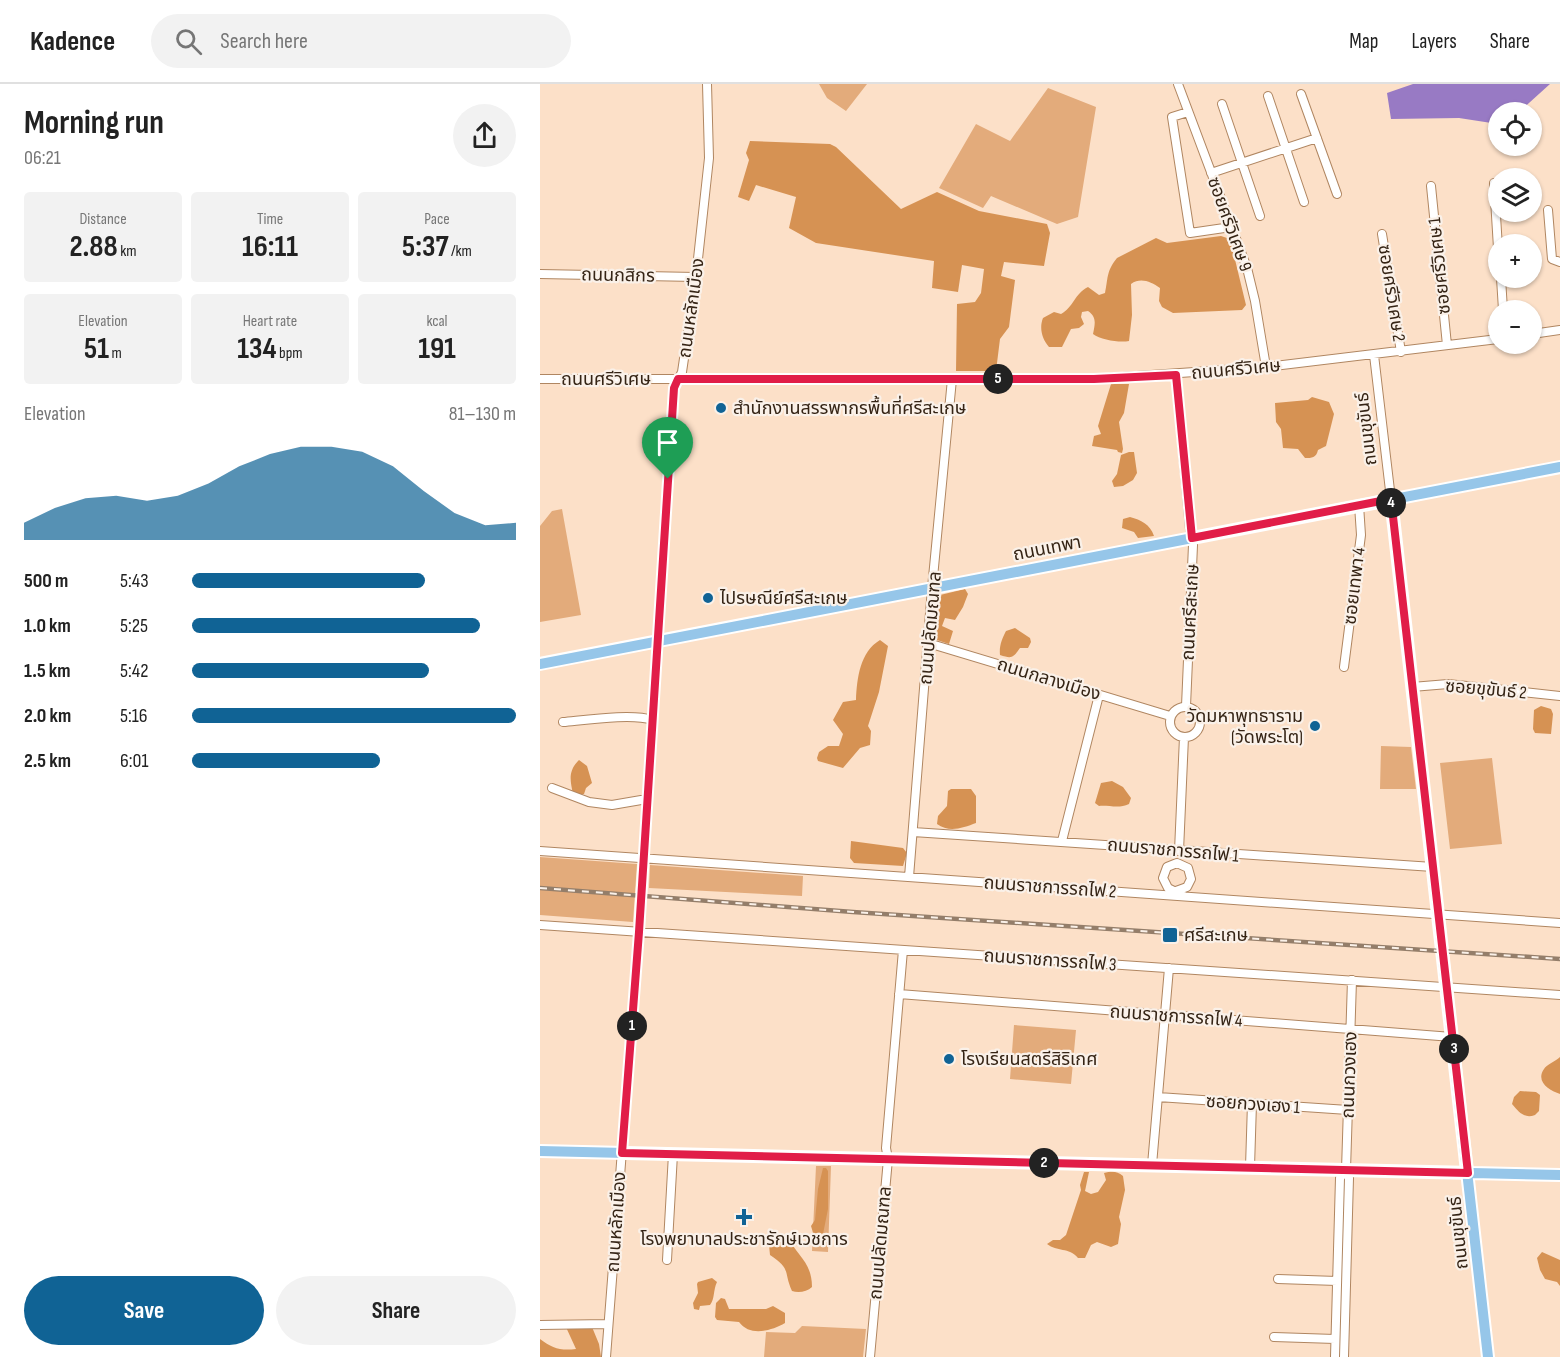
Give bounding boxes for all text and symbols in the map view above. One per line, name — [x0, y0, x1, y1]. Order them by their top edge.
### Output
search box — [151, 14, 571, 68]
text: Kadence — [30, 25, 115, 58]
icon: search — [172, 25, 205, 58]
text: Search here — [220, 28, 308, 55]
text: Map — [1349, 29, 1378, 54]
text: Layers — [1411, 29, 1457, 54]
text: Share — [1490, 29, 1530, 54]
map controls — [1488, 102, 1542, 354]
button: locate — [1488, 102, 1542, 156]
text: Morning run — [24, 103, 164, 143]
button: share — [453, 104, 516, 167]
text: 06:21 — [24, 146, 61, 170]
button: layers — [1488, 168, 1542, 222]
street label: ซอยศรีวิเศษ 9 — [1203, 174, 1256, 274]
text: Distance — [79, 210, 127, 229]
text: Time — [257, 210, 283, 229]
text: Pace — [424, 210, 450, 229]
street label: ซอยศรีวิเศษ 1 — [1424, 216, 1455, 315]
text: 2.88 — [69, 229, 118, 265]
text: 16:11 — [242, 229, 298, 265]
text: 5:37 — [402, 229, 449, 265]
button: + — [1488, 234, 1542, 288]
text: km — [118, 242, 137, 261]
text: /km — [449, 242, 472, 261]
street label: ซอยศรีวิเศษ 2 — [1373, 243, 1410, 343]
street label: ถนนหลักเมือง — [674, 257, 709, 360]
street label: ถนนกสิกร — [581, 264, 655, 287]
button: − — [1488, 300, 1542, 354]
text: Elevation — [78, 312, 128, 331]
text: Heart rate — [243, 312, 297, 331]
text: kcal — [426, 312, 448, 331]
text: 51 — [84, 331, 109, 367]
text: 134 — [237, 331, 277, 367]
text: 191 — [418, 331, 456, 367]
text: m — [109, 344, 122, 363]
text: bpm — [277, 344, 303, 363]
street label: ถนนศรีวิเศษ — [1190, 355, 1282, 384]
pin: 5 — [983, 364, 1013, 394]
street label: ถนนศรีวิเศษ — [561, 369, 651, 390]
text: 5 — [994, 369, 1002, 388]
street label: ถนนขุขันธ์ — [1352, 391, 1381, 467]
place label: สำนักงานสรรพากรพื้นที่ศรีสะเกษ — [733, 395, 966, 419]
marker: สำนักงานสรรพากรพื้นที่ศรีสะเกษ — [714, 401, 728, 415]
text: Elevation — [24, 402, 86, 426]
text: 81–130 m — [449, 402, 516, 426]
pin — [642, 417, 693, 479]
icon: arrive — [651, 426, 684, 459]
pin: 4 — [1376, 488, 1406, 518]
text: 4 — [1387, 493, 1395, 512]
street label: ถนนเทพา — [1011, 532, 1083, 565]
street label: ซอยเทพา 4 — [1339, 546, 1370, 626]
street label: ถนนศรีสะเกษ — [1177, 563, 1204, 661]
text: 500 m — [24, 569, 68, 593]
text: 5:43 — [120, 569, 149, 593]
street label: ถนนปลัดมณฑล — [915, 570, 946, 686]
place label: ไปรษณีย์ศรีสะเกษ — [719, 588, 848, 609]
marker: ไปรษณีย์ศรีสะเกษ — [701, 591, 715, 605]
text: 1.0 km — [24, 614, 71, 638]
text: 5:25 — [120, 614, 148, 638]
street label: ถนนกลางเมือง — [994, 654, 1103, 705]
text: 1.5 km — [24, 659, 70, 683]
text: 5:42 — [120, 659, 149, 683]
street label: ซอยขุขันธ์ 2 — [1444, 675, 1528, 704]
text: 2.0 km — [24, 704, 71, 728]
text: 5:16 — [120, 704, 148, 728]
place label: วัดมหาพุทธาราม (วัดพระโต) — [1186, 706, 1303, 748]
marker: วัดมหาพุทธาราม (วัดพระโต) — [1308, 719, 1322, 733]
text: 2.5 km — [24, 749, 71, 773]
text: 6:01 — [120, 749, 148, 773]
street label: ถนนราชการรถไฟ 1 — [1106, 834, 1240, 867]
street label: ถนนราชการรถไฟ 2 — [983, 872, 1117, 903]
place label: ศรีสะเกษ — [1184, 925, 1248, 946]
marker: ศรีสะเกษ — [1161, 926, 1179, 944]
street label: ถนนราชการรถไฟ 3 — [983, 945, 1117, 976]
street label: ถนนราชการรถไฟ 4 — [1109, 1001, 1244, 1032]
pin: 1 — [617, 1011, 647, 1041]
text: 1 — [629, 1016, 635, 1035]
street label: ถนนกวงเฮง — [1337, 1031, 1362, 1119]
pin: 3 — [1439, 1034, 1469, 1064]
text: 3 — [1450, 1039, 1458, 1058]
place label: โรงเรียนสตรีสิริเกศ — [961, 1049, 1097, 1070]
marker: โรงเรียนสตรีสิริเกศ — [942, 1052, 956, 1066]
street label: ซอยกวงเฮง 1 — [1205, 1091, 1301, 1118]
pin: 2 — [1029, 1148, 1059, 1178]
text: 2 — [1040, 1153, 1048, 1172]
street label: ถนนหลักเมือง — [603, 1171, 630, 1273]
street label: ถนนปลัดมณฑล — [865, 1185, 896, 1301]
street label: ถนนขุขันธ์ — [1444, 1195, 1473, 1271]
marker: โรงพยาบาลประชารักษ์เวชการ — [735, 1208, 753, 1226]
place label: โรงพยาบาลประชารักษ์เวชการ — [640, 1229, 848, 1250]
button: Save — [24, 1276, 264, 1345]
button: Share — [276, 1276, 516, 1345]

